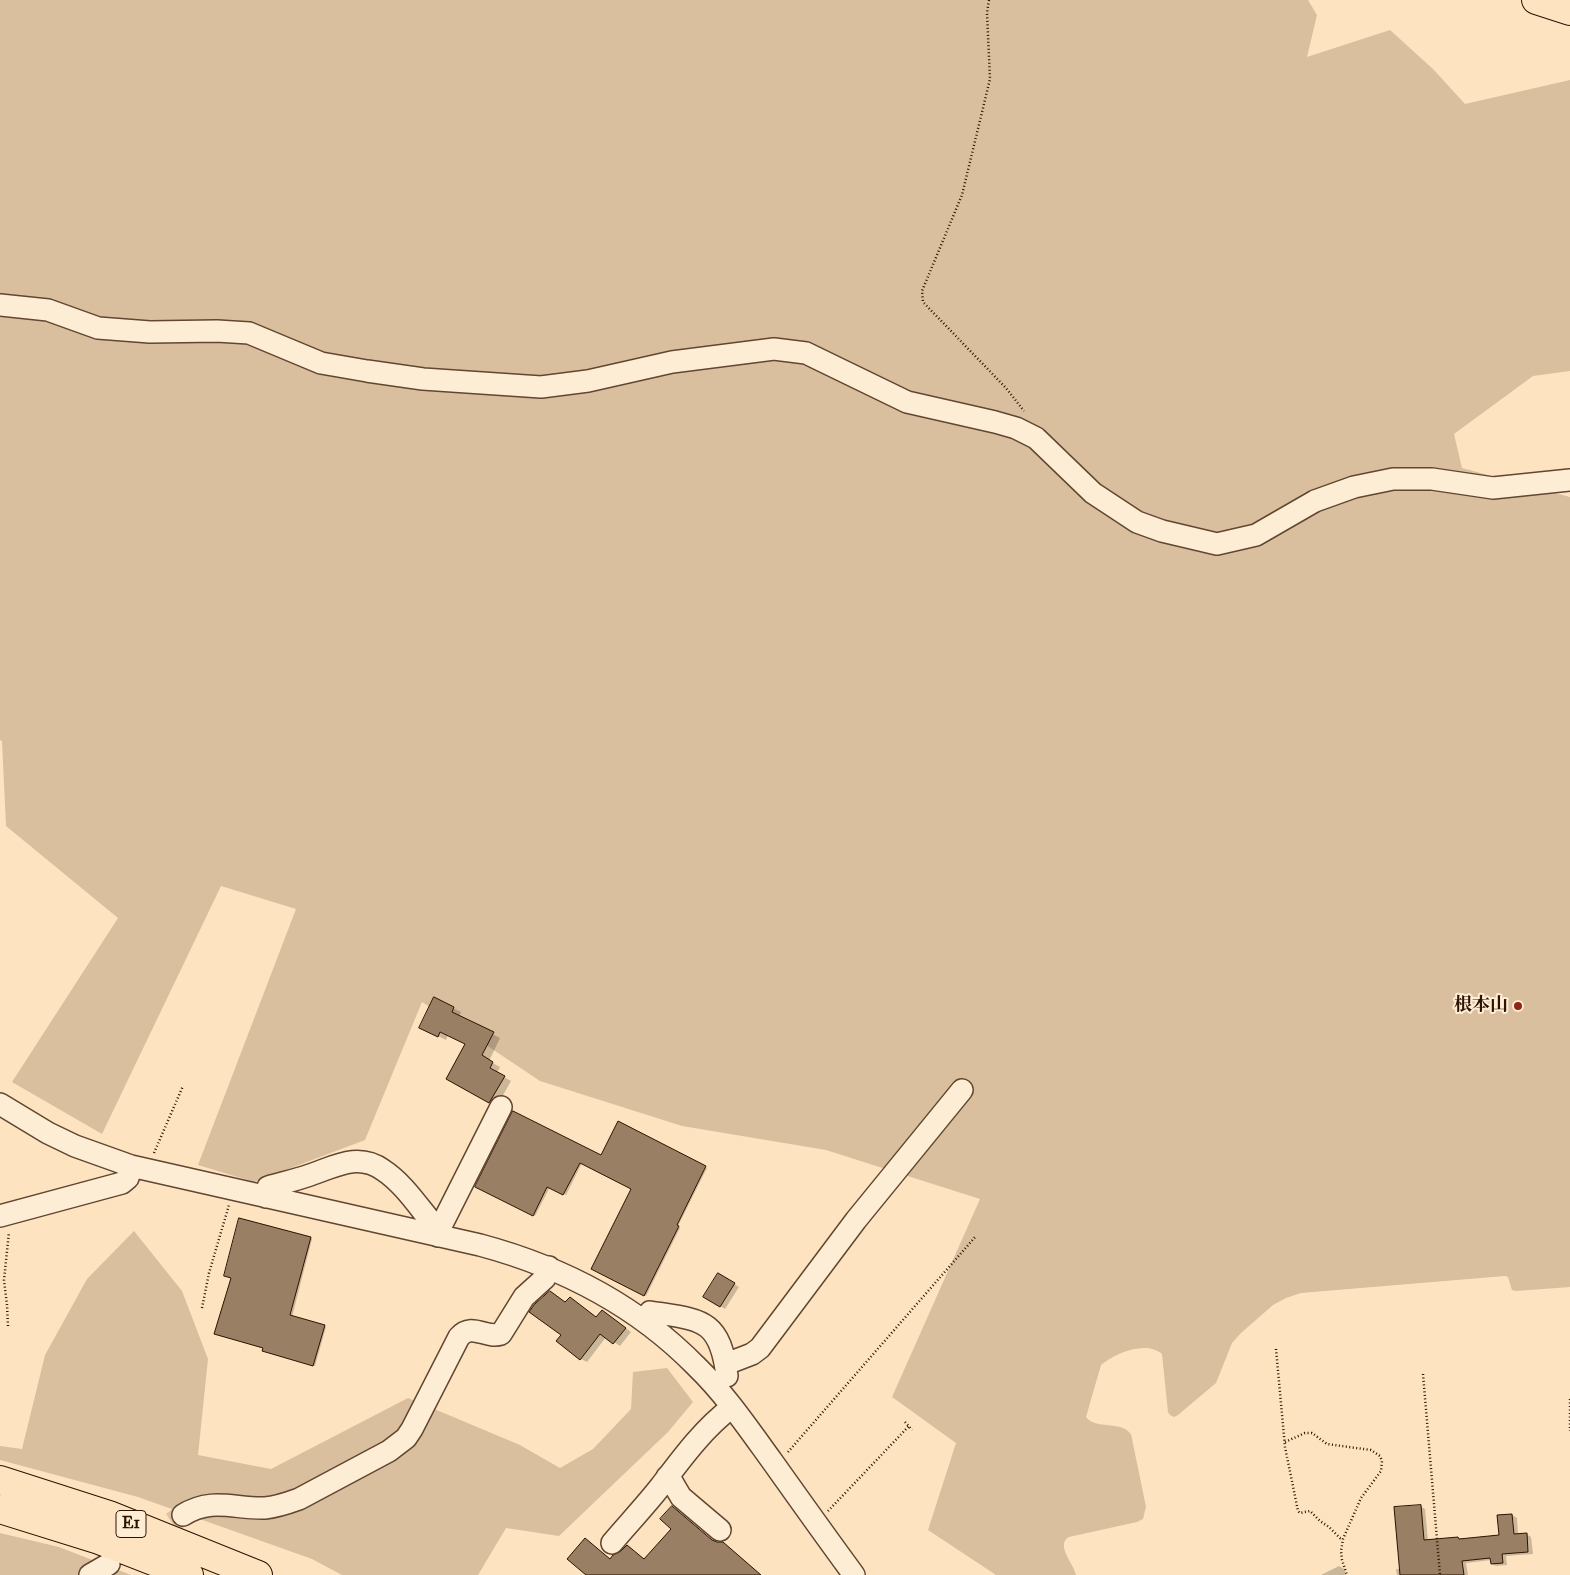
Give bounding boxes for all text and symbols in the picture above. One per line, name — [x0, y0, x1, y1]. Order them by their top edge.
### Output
place label: 根本山 — [1454, 995, 1508, 1017]
marker: 根本山 — [1512, 1000, 1524, 1012]
road number: E1 — [116, 1510, 146, 1538]

